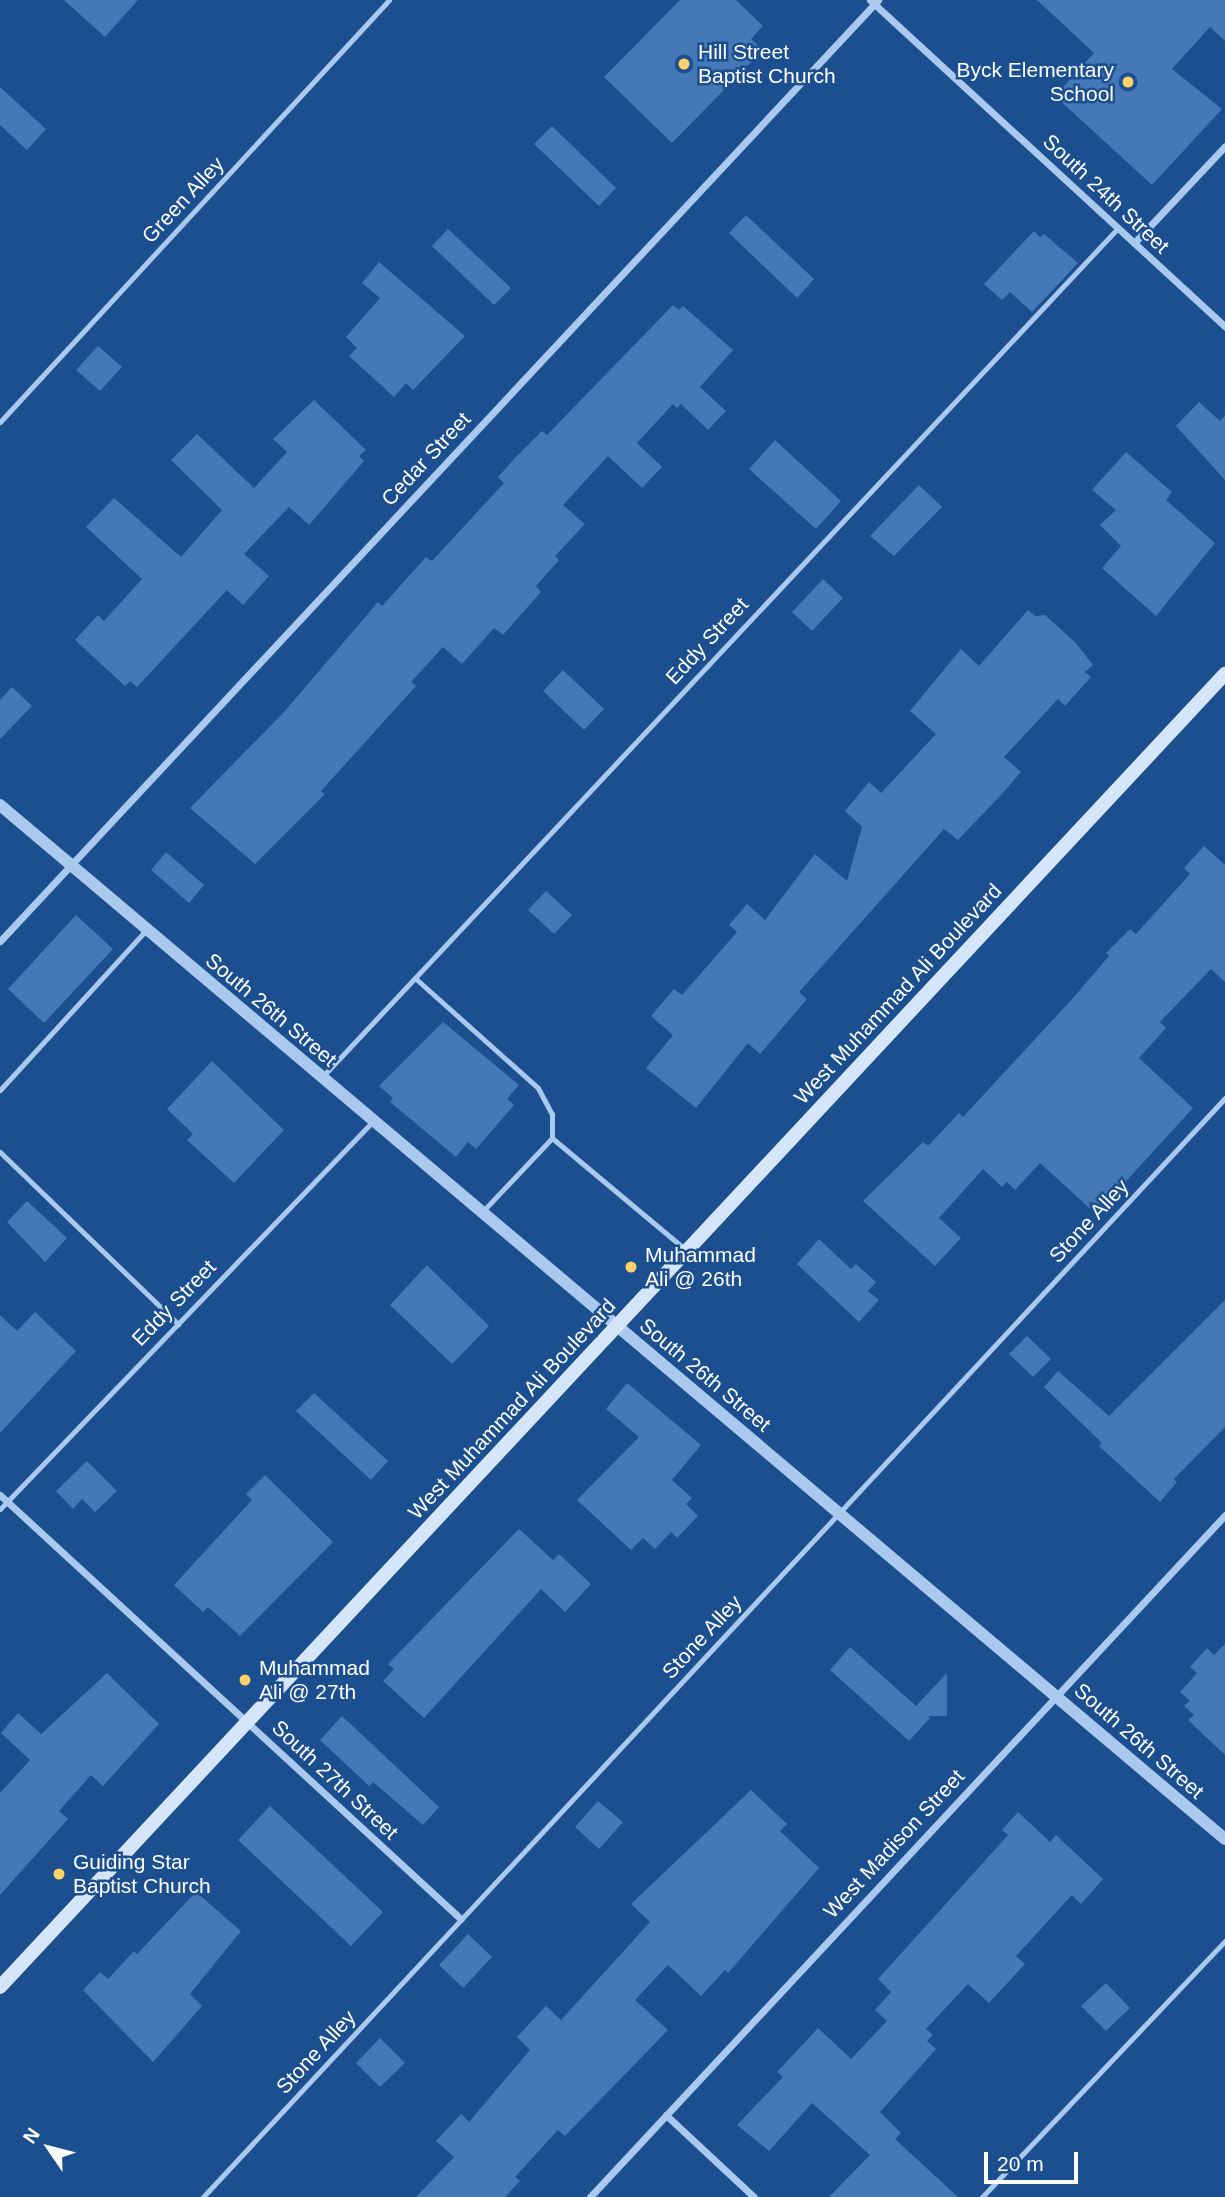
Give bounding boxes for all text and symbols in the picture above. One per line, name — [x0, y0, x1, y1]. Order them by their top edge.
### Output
place label: Hill Street Baptist Church — [698, 39, 836, 89]
marker: Hill Street Baptist Church — [676, 56, 692, 72]
place label: Byck Elementary School — [956, 57, 1114, 107]
marker: Byck Elementary School — [1120, 74, 1136, 90]
street label: South 24th Street — [1038, 129, 1174, 259]
street label: Green Alley — [136, 151, 230, 249]
street label: Cedar Street — [376, 407, 476, 511]
street label: Eddy Street — [660, 592, 754, 690]
street label: West Muhammad Ali Boulevard — [789, 878, 1007, 1110]
street label: South 26th Street — [200, 948, 342, 1072]
street label: Stone Alley — [1044, 1174, 1134, 1268]
place label: Muhammad Ali @ 26th — [645, 1242, 756, 1292]
street label: Eddy Street — [127, 1255, 221, 1351]
marker: Muhammad Ali @ 26th — [623, 1259, 639, 1275]
street label: West Muhammad Ali Boulevard — [403, 1293, 621, 1525]
street label: South 26th Street — [634, 1313, 776, 1437]
street label: Stone Alley — [657, 1590, 747, 1684]
place label: Muhammad Ali @ 27th — [259, 1655, 370, 1705]
marker: Muhammad Ali @ 27th — [237, 1672, 253, 1688]
street label: South 26th Street — [1069, 1678, 1209, 1804]
street label: South 27th Street — [267, 1715, 403, 1845]
street label: West Madison Street — [818, 1764, 970, 1924]
place label: Guiding Star Baptist Church — [73, 1849, 211, 1899]
marker: Guiding Star Baptist Church — [51, 1866, 67, 1882]
street label: Stone Alley — [271, 2005, 361, 2099]
north arrow — [14, 2113, 84, 2183]
text: N — [19, 2124, 44, 2147]
scale bar — [987, 2138, 1082, 2182]
text: 20 m — [997, 2152, 1044, 2175]

